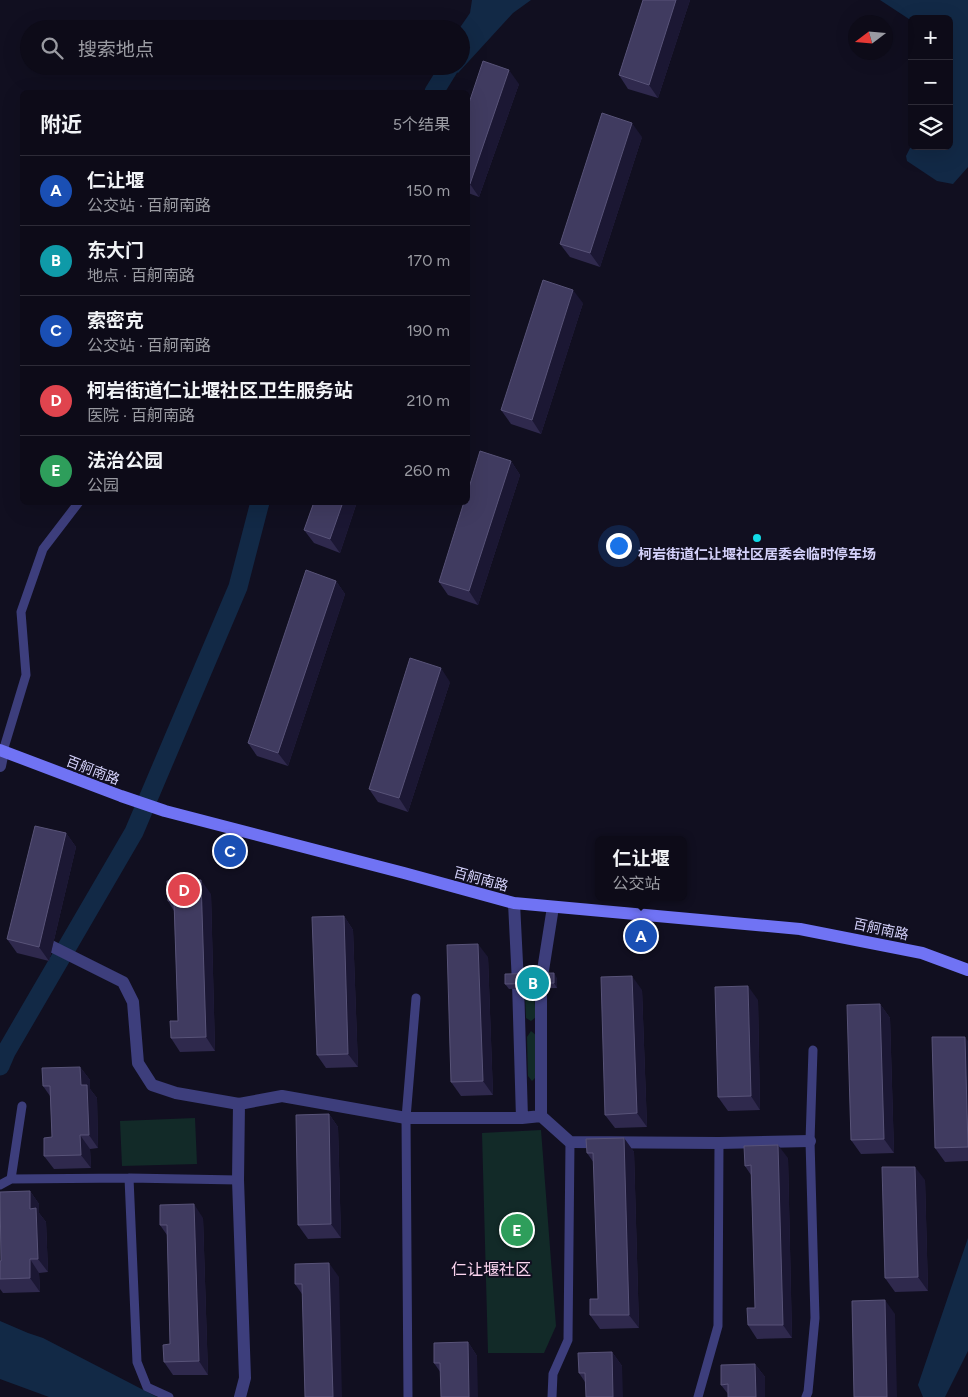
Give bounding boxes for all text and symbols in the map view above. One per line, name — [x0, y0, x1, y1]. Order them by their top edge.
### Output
north arrow — [848, 15, 893, 60]
map controls — [908, 15, 953, 150]
button: + — [908, 15, 953, 60]
search box — [20, 20, 470, 75]
icon: search — [38, 34, 66, 62]
text: 搜索地点 — [78, 38, 154, 61]
button: − — [908, 60, 953, 105]
button: layers — [908, 105, 953, 150]
text: 附近 — [40, 112, 82, 137]
text: 5个结果 — [393, 115, 450, 134]
text: 仁让堰 — [87, 169, 144, 192]
text: A — [50, 181, 62, 200]
text: 150 m — [406, 181, 450, 200]
text: 公交站 · 百舸南路 — [87, 196, 211, 215]
text: 东大门 — [87, 239, 144, 262]
text: B — [51, 251, 61, 270]
text: 170 m — [407, 251, 450, 270]
text: 地点 · 百舸南路 — [87, 266, 195, 285]
text: 索密克 — [87, 309, 144, 332]
text: C — [50, 321, 62, 340]
text: 190 m — [407, 321, 450, 340]
text: 公交站 · 百舸南路 — [87, 336, 211, 355]
text: 柯岩街道仁让堰社区卫生服务站 — [87, 379, 353, 402]
text: D — [50, 391, 62, 410]
text: 210 m — [407, 391, 450, 410]
text: 医院 · 百舸南路 — [87, 406, 195, 425]
text: 法治公园 — [87, 449, 163, 472]
text: E — [51, 461, 61, 480]
text: 260 m — [404, 461, 450, 480]
text: 公园 — [87, 476, 119, 495]
marker: 柯岩街道仁让堰社区居委会临时停车场 — [751, 532, 763, 544]
your location — [606, 533, 632, 559]
place label: 柯岩街道仁让堰社区居委会临时停车场 — [638, 546, 876, 563]
street label: 百舸南路 — [64, 752, 122, 788]
pin: C — [214, 832, 246, 870]
popup — [595, 836, 687, 901]
text: 仁让堰 — [612, 847, 670, 870]
street label: 百舸南路 — [452, 864, 510, 895]
pin: D — [168, 871, 200, 909]
text: 公交站 — [612, 874, 661, 893]
street label: 百舸南路 — [852, 915, 910, 944]
pin: A — [625, 917, 657, 955]
pin: B — [517, 964, 549, 1002]
pin: E — [501, 1211, 533, 1249]
district label: 仁让堰社区 — [451, 1260, 531, 1279]

